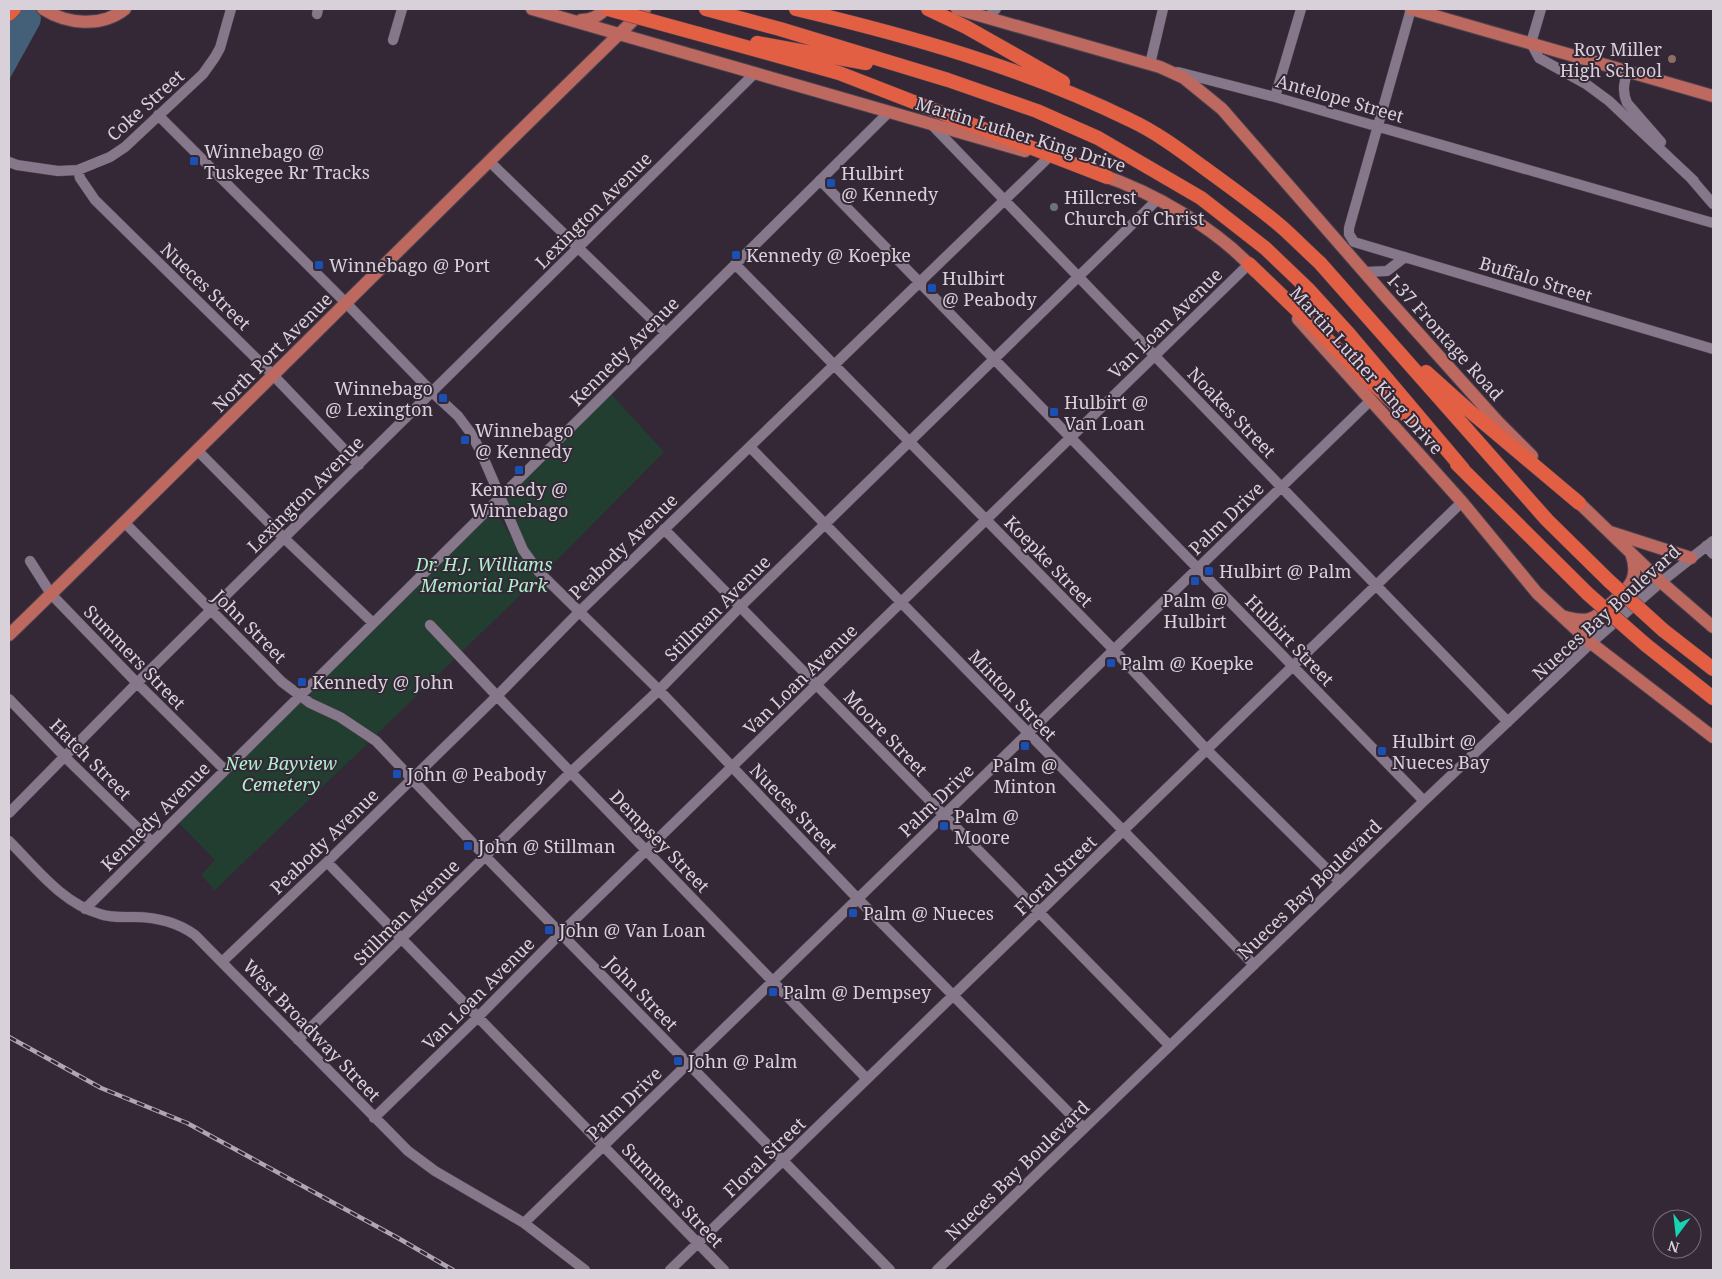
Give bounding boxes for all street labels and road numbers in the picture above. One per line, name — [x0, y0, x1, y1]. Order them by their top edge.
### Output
street label: Coke Street — [101, 64, 189, 146]
street label: Antelope Street — [1273, 68, 1407, 128]
street label: Martin Luther King Drive — [913, 91, 1129, 177]
street label: Lexington Avenue — [529, 146, 657, 274]
street label: Nueces Street — [156, 237, 256, 335]
street label: Buffalo Street — [1477, 250, 1595, 308]
street label: Van Loan Avenue — [1103, 262, 1227, 384]
street label: I-37 Frontage Road — [1383, 269, 1509, 405]
street label: Martin Luther King Drive — [1285, 281, 1449, 459]
street label: North Port Avenue — [207, 287, 337, 417]
street label: Kennedy Avenue — [564, 291, 684, 411]
street label: Noakes Street — [1183, 362, 1281, 462]
street label: Lexington Avenue — [241, 430, 369, 558]
street label: Palm Drive — [1183, 476, 1269, 560]
street label: Peabody Avenue — [563, 488, 683, 604]
street label: Koepke Street — [999, 510, 1099, 612]
street label: Nueces Bay Boulevard — [1527, 539, 1685, 685]
street label: Stillman Avenue — [659, 550, 775, 666]
street label: John Street — [207, 583, 292, 668]
street label: Hulbirt Street — [1240, 589, 1340, 691]
street label: Summers Street — [79, 600, 191, 714]
street label: Van Loan Avenue — [738, 618, 862, 740]
street label: Minton Street — [964, 644, 1062, 746]
street label: Moore Street — [839, 685, 933, 781]
street label: Hatch Street — [45, 713, 137, 805]
street label: Kennedy Avenue — [95, 756, 215, 876]
street label: Nueces Street — [745, 758, 843, 858]
street label: Palm Drive — [893, 758, 979, 842]
street label: Peabody Avenue — [264, 783, 384, 899]
street label: Dempsey Street — [605, 785, 715, 897]
street label: Nueces Bay Boulevard — [1232, 814, 1386, 964]
street label: Floral Street — [1009, 830, 1101, 920]
street label: Stillman Avenue — [348, 854, 464, 970]
street label: Van Loan Avenue — [417, 932, 539, 1054]
street label: John Street — [600, 950, 684, 1035]
street label: West Broadway Street — [238, 954, 386, 1106]
street label: Palm Drive — [581, 1061, 667, 1145]
street label: Nueces Bay Boulevard — [940, 1095, 1094, 1245]
street label: Floral Street — [718, 1112, 810, 1202]
street label: Summers Street — [617, 1138, 729, 1252]

